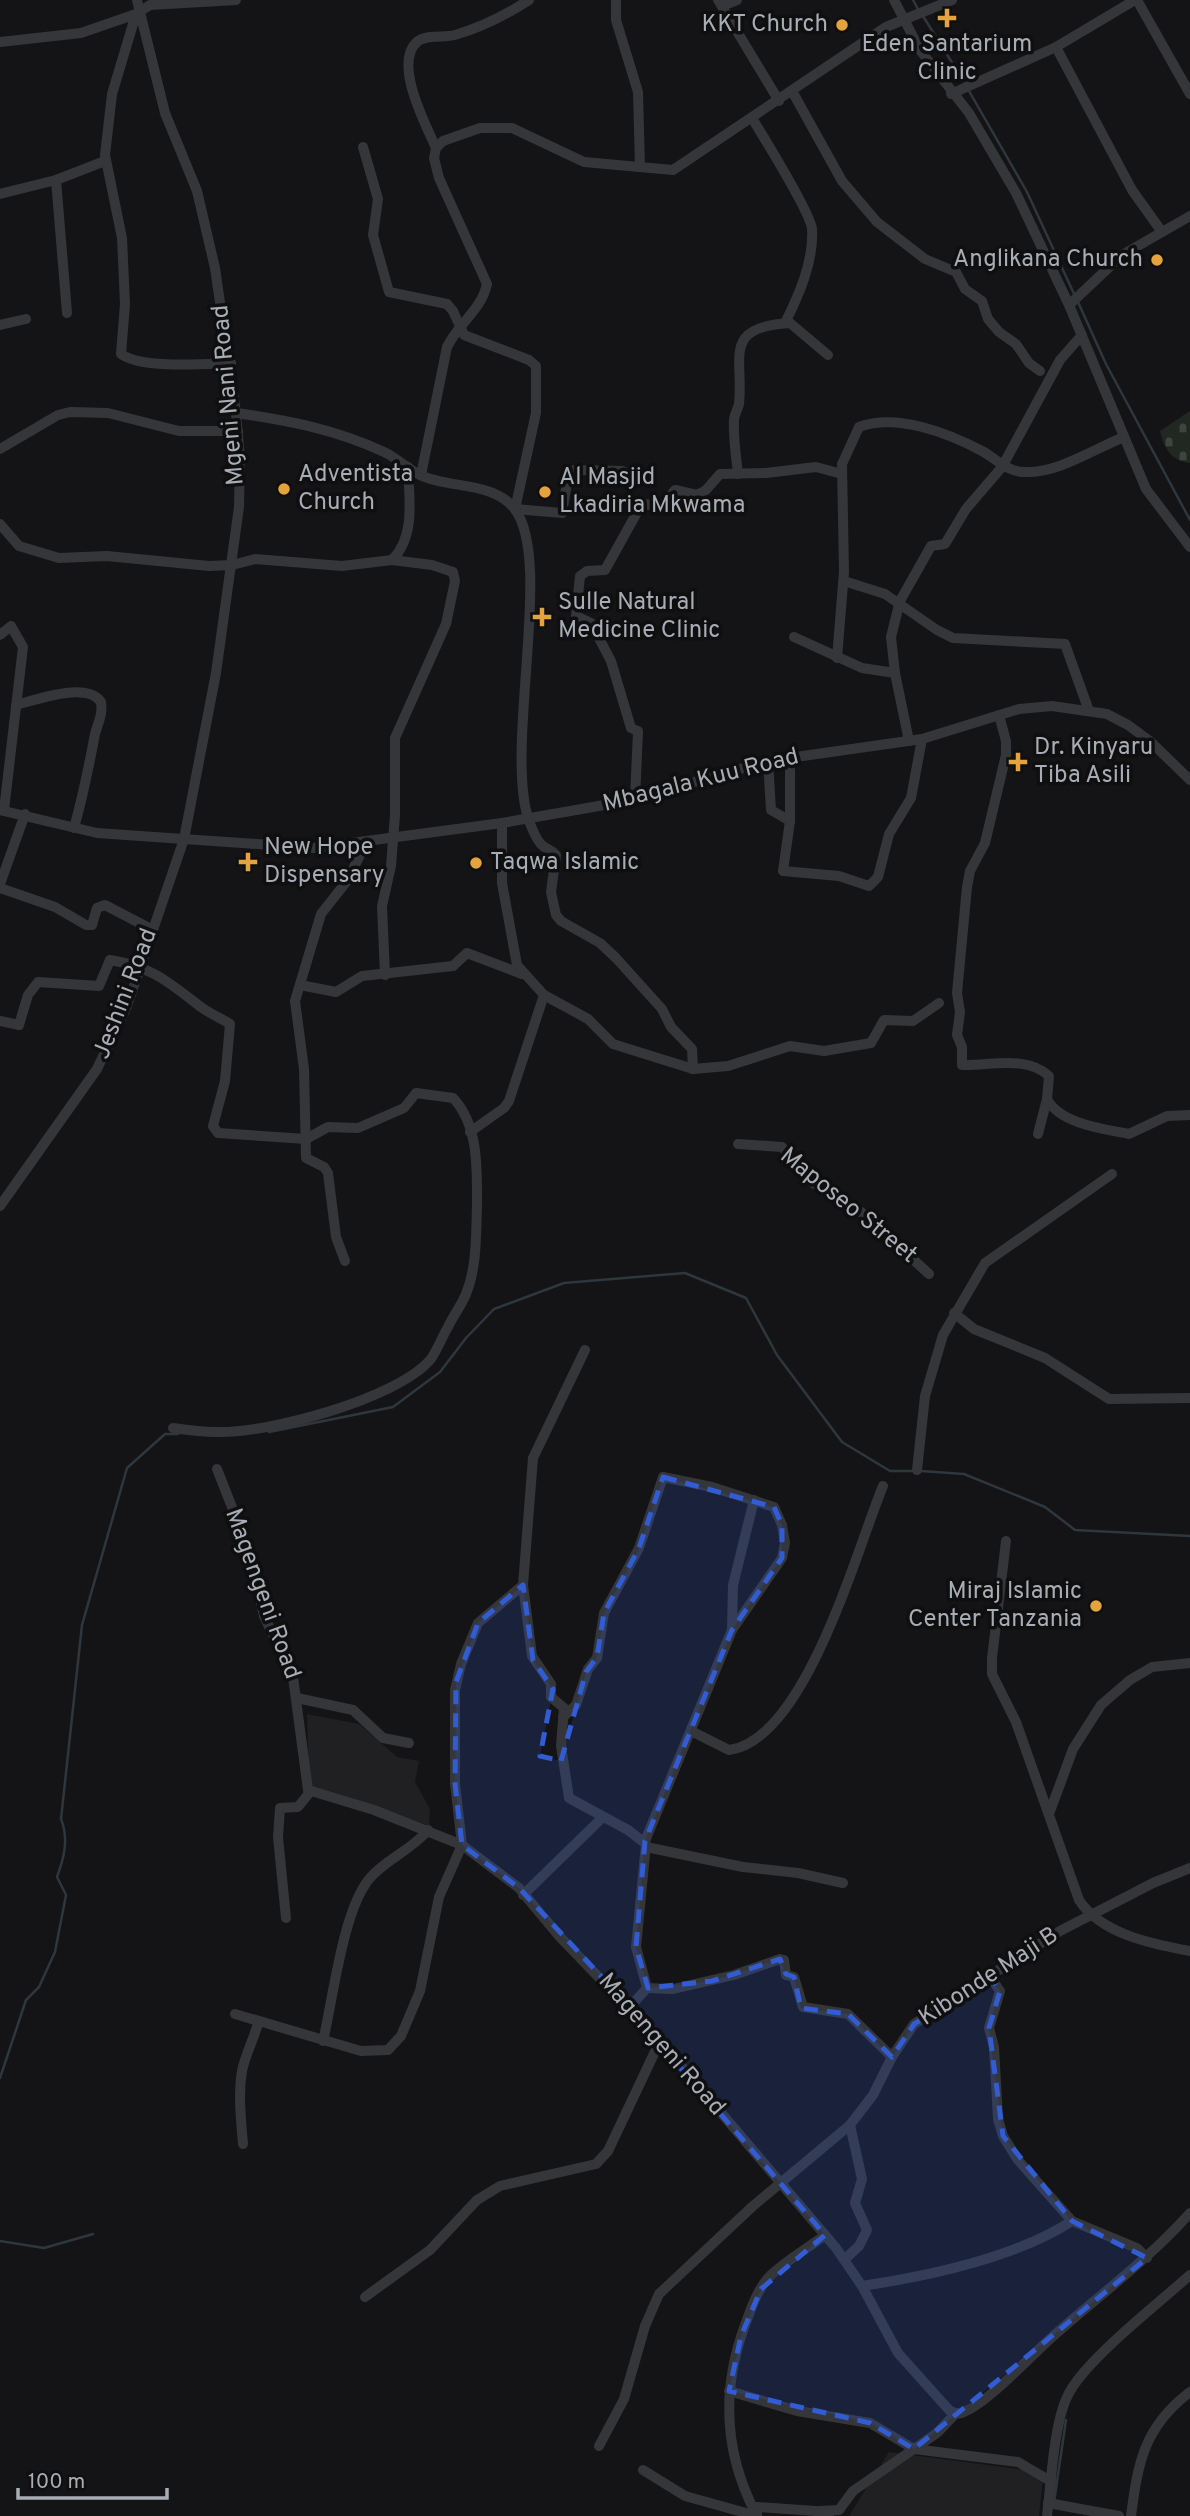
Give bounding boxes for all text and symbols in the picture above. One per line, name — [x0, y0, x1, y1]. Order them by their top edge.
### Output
marker: Eden Santarium Clinic — [937, 8, 957, 28]
place label: KKT Church — [701, 10, 828, 40]
marker: KKT Church — [834, 17, 850, 33]
place label: Eden Santarium Clinic — [862, 30, 1032, 88]
place label: Anglikana Church — [953, 245, 1143, 275]
marker: Anglikana Church — [1149, 252, 1165, 268]
street label: Mgeni Nani Road — [206, 303, 252, 487]
place label: Adventista Church — [298, 460, 413, 518]
place label: Al Masjid Lkadiria Mkwama — [559, 463, 745, 521]
marker: Adventista Church — [276, 481, 292, 497]
marker: Al Masjid Lkadiria Mkwama — [537, 484, 553, 500]
place label: Sulle Natural Medicine Clinic — [558, 588, 720, 646]
marker: Sulle Natural Medicine Clinic — [532, 607, 552, 627]
place label: Dr. Kinyaru Tiba Asili — [1034, 733, 1153, 791]
street label: Mbagala Kuu Road — [600, 742, 802, 820]
marker: Dr. Kinyaru Tiba Asili — [1008, 752, 1028, 772]
place label: New Hope Dispensary — [264, 833, 385, 891]
place label: Taqwa Islamic — [490, 848, 639, 878]
marker: New Hope Dispensary — [238, 852, 258, 872]
marker: Taqwa Islamic — [468, 855, 484, 871]
street label: Jeshini Road — [87, 924, 165, 1064]
street label: Maposeo Street — [773, 1141, 923, 1271]
street label: Magengeni Road — [217, 1505, 307, 1683]
place label: Miraj Islamic Center Tanzania — [908, 1577, 1082, 1635]
marker: Miraj Islamic Center Tanzania — [1088, 1598, 1104, 1614]
street label: Kibonde Maji B — [914, 1921, 1064, 2033]
street label: Magengeni Road — [591, 1967, 731, 2123]
scale bar — [18, 2456, 166, 2500]
text: 100 m — [28, 2469, 85, 2496]

